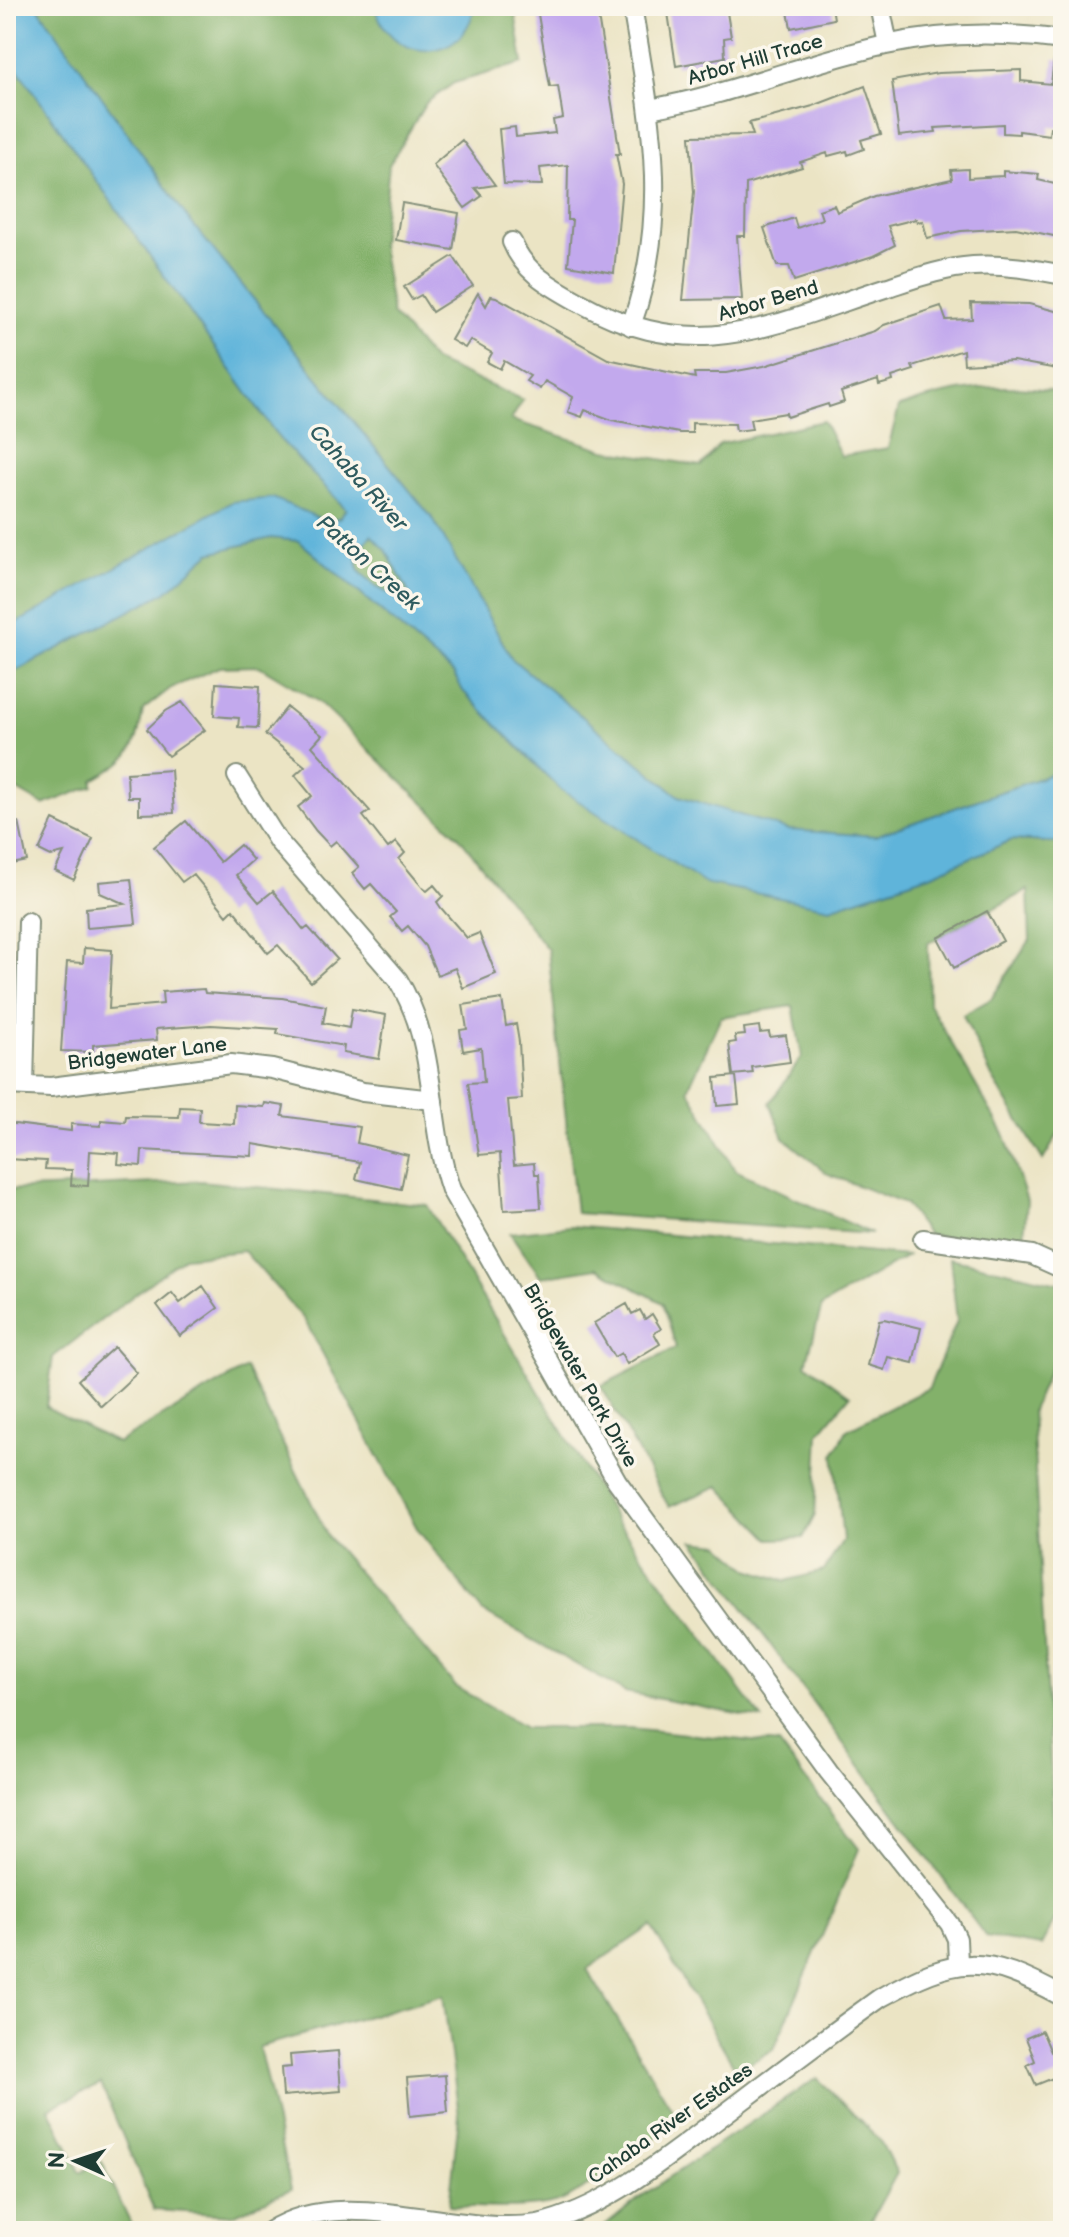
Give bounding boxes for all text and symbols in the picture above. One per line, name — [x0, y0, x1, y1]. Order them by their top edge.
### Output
street label: Arbor Hill Trace — [685, 29, 826, 91]
street label: Arbor Bend — [715, 275, 821, 327]
water label: Cahaba River — [303, 419, 414, 538]
water label: Patton Creek — [311, 510, 426, 617]
street label: Bridgewater Lane — [66, 1032, 228, 1076]
street label: Bridgewater Park Drive — [518, 1280, 643, 1472]
street label: Cahaba River Estates — [584, 2058, 757, 2190]
north arrow — [36, 2121, 116, 2201]
text: N — [44, 2151, 71, 2169]

